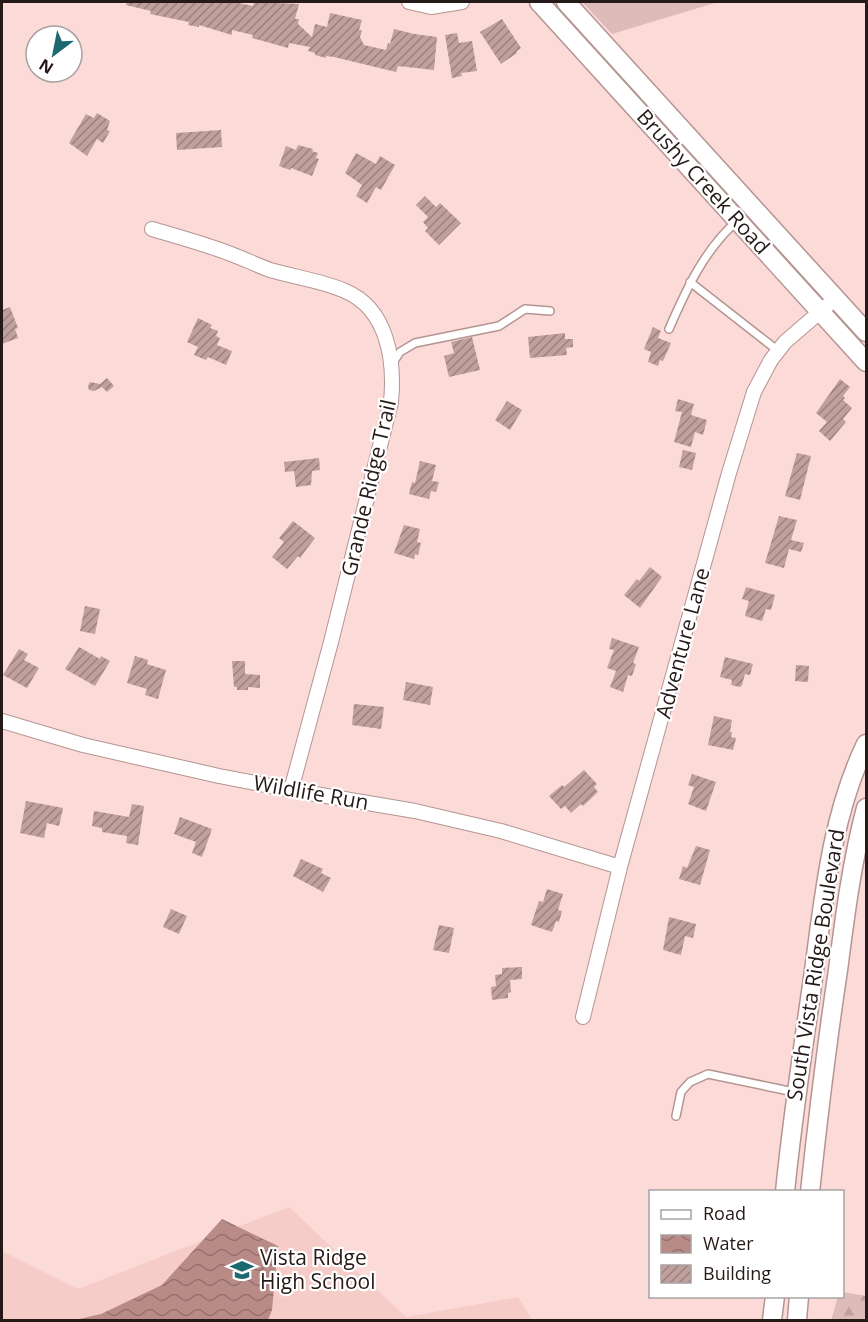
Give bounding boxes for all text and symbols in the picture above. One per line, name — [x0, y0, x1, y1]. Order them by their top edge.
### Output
north arrow — [24, 24, 84, 84]
text: N — [35, 54, 57, 79]
street label: Brushy Creek Road — [631, 103, 776, 260]
street label: Grande Ridge Trail — [334, 397, 402, 579]
street label: Adventure Lane — [648, 564, 716, 721]
street label: Wildlife Run — [251, 768, 371, 816]
street label: South Vista Ridge Boulevard — [780, 827, 850, 1103]
legend — [649, 1190, 844, 1298]
text: Road — [703, 1201, 746, 1225]
text: Water — [703, 1231, 754, 1255]
place label: Vista Ridge High School — [260, 1243, 376, 1295]
school or university icon: Vista Ridge High School — [229, 1257, 255, 1283]
text: Building — [703, 1261, 771, 1285]

